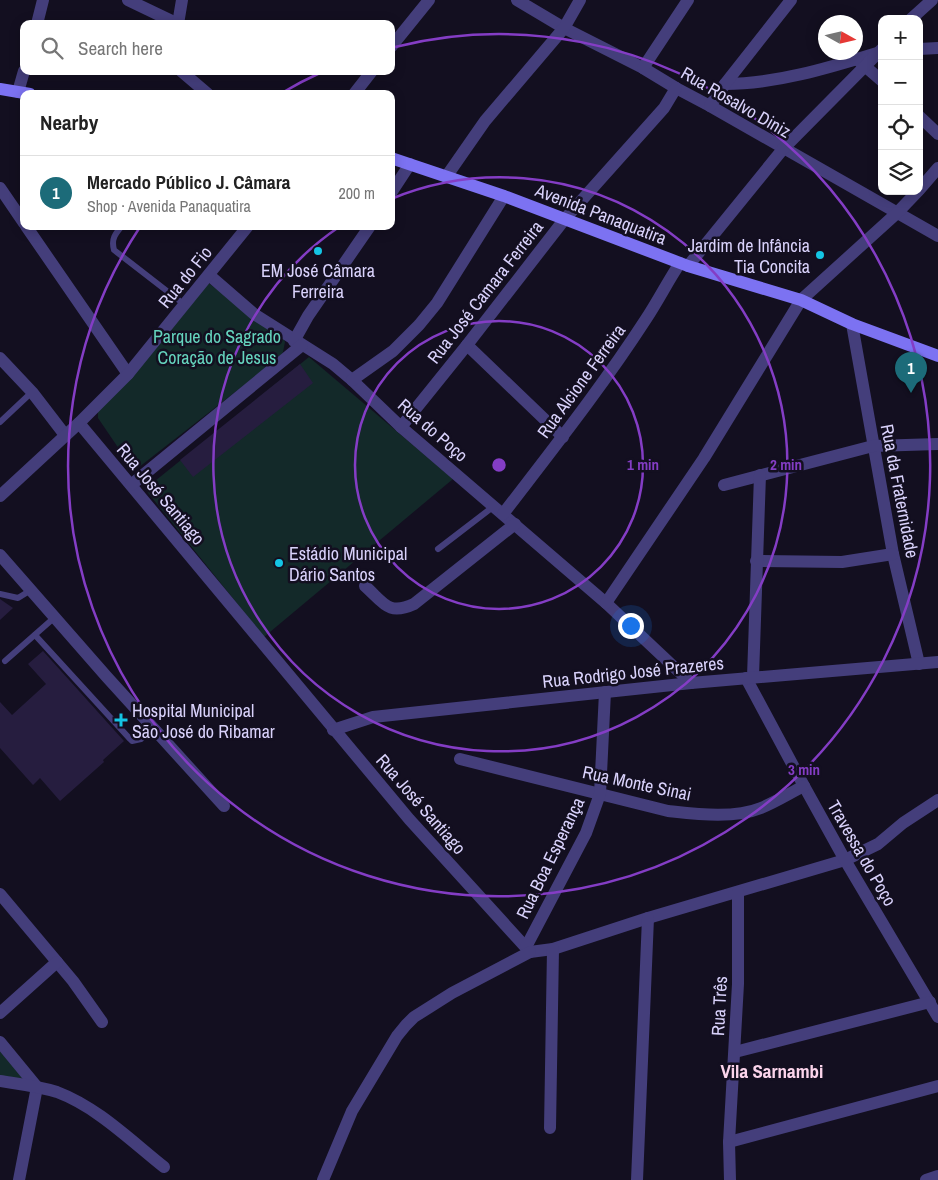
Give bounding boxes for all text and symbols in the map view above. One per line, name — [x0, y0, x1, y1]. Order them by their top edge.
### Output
north arrow — [818, 15, 863, 60]
map controls — [878, 15, 923, 195]
button: + — [878, 15, 923, 60]
search box — [20, 20, 395, 75]
icon: search — [38, 34, 66, 62]
text: Search here — [78, 35, 163, 61]
street label: Rua Rosalvo Diniz — [676, 60, 796, 144]
button: − — [878, 60, 923, 105]
button: locate — [878, 105, 923, 150]
text: Nearby — [40, 108, 98, 137]
button: layers — [878, 150, 923, 195]
text: Mercado Público J. Câmara — [87, 169, 291, 195]
street label: Avenida Panaquatira — [531, 177, 670, 250]
text: 1 — [52, 182, 60, 204]
text: 200 m — [339, 182, 375, 204]
text: Shop · Avenida Panaquatira — [87, 195, 251, 217]
street label: Rua José Camara Ferreira — [421, 215, 549, 369]
place label: Jardim de Infância Tia Concita — [688, 233, 810, 279]
street label: Rua do Fio — [152, 241, 218, 313]
marker: EM José Câmara Ferreira — [312, 245, 324, 257]
marker: Jardim de Infância Tia Concita — [814, 249, 826, 261]
place label: EM José Câmara Ferreira — [261, 258, 375, 304]
street label: Rua Alcione Ferreira — [531, 319, 631, 443]
park label: Parque do Sagrado Coração de Jesus — [153, 324, 281, 370]
pin: 1 — [895, 352, 927, 393]
street label: Rua do Poço — [393, 393, 473, 467]
street label: Rua da Fraternidade — [875, 422, 925, 560]
street label: Rua José Santiago — [111, 438, 211, 550]
text: 1 min — [627, 454, 659, 475]
text: 2 min — [770, 454, 802, 475]
centre of rings — [490, 456, 508, 474]
place label: Estádio Municipal Dário Santos — [289, 541, 407, 587]
marker: Estádio Municipal Dário Santos — [273, 557, 285, 569]
your location — [618, 613, 644, 639]
street label: Rua Rodrigo José Prazeres — [541, 650, 725, 694]
place label: Hospital Municipal São José do Ribamar — [132, 698, 275, 744]
marker: Hospital Municipal São José do Ribamar — [114, 713, 128, 727]
street label: Rua José Santiago — [370, 748, 472, 860]
street label: Rua Monte Sinai — [580, 759, 694, 807]
text: 3 min — [788, 759, 820, 780]
street label: Rua Boa Esperança — [510, 793, 590, 923]
street label: Travessa do Poço — [822, 795, 902, 911]
street label: Rua Três — [705, 975, 733, 1037]
district label: Vila Sarnambi — [721, 1058, 823, 1084]

